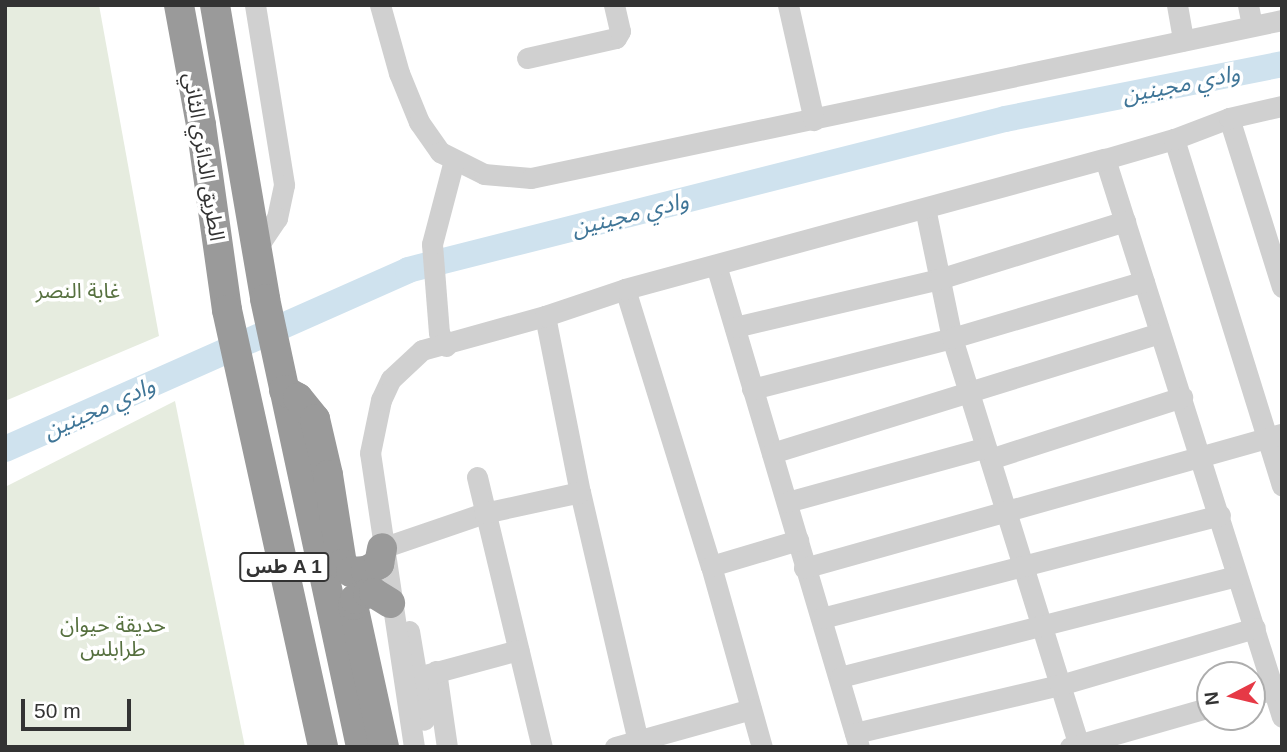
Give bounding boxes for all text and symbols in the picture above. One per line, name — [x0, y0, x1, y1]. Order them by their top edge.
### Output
water label: وادي مجينين — [1120, 59, 1242, 109]
street label: الطريق الدائري الثاني — [178, 71, 230, 243]
water label: وادي مجينين — [569, 186, 691, 242]
park label: غابة النصر — [36, 278, 120, 304]
water label: وادي مجينين — [39, 371, 159, 445]
road number: طس A 1 — [238, 552, 330, 582]
park label: حديقة حيوان طرابلس — [60, 612, 166, 662]
north arrow — [1196, 661, 1266, 731]
scale bar — [24, 686, 135, 730]
text: N — [1200, 690, 1223, 706]
text: 50 m — [34, 699, 81, 722]

